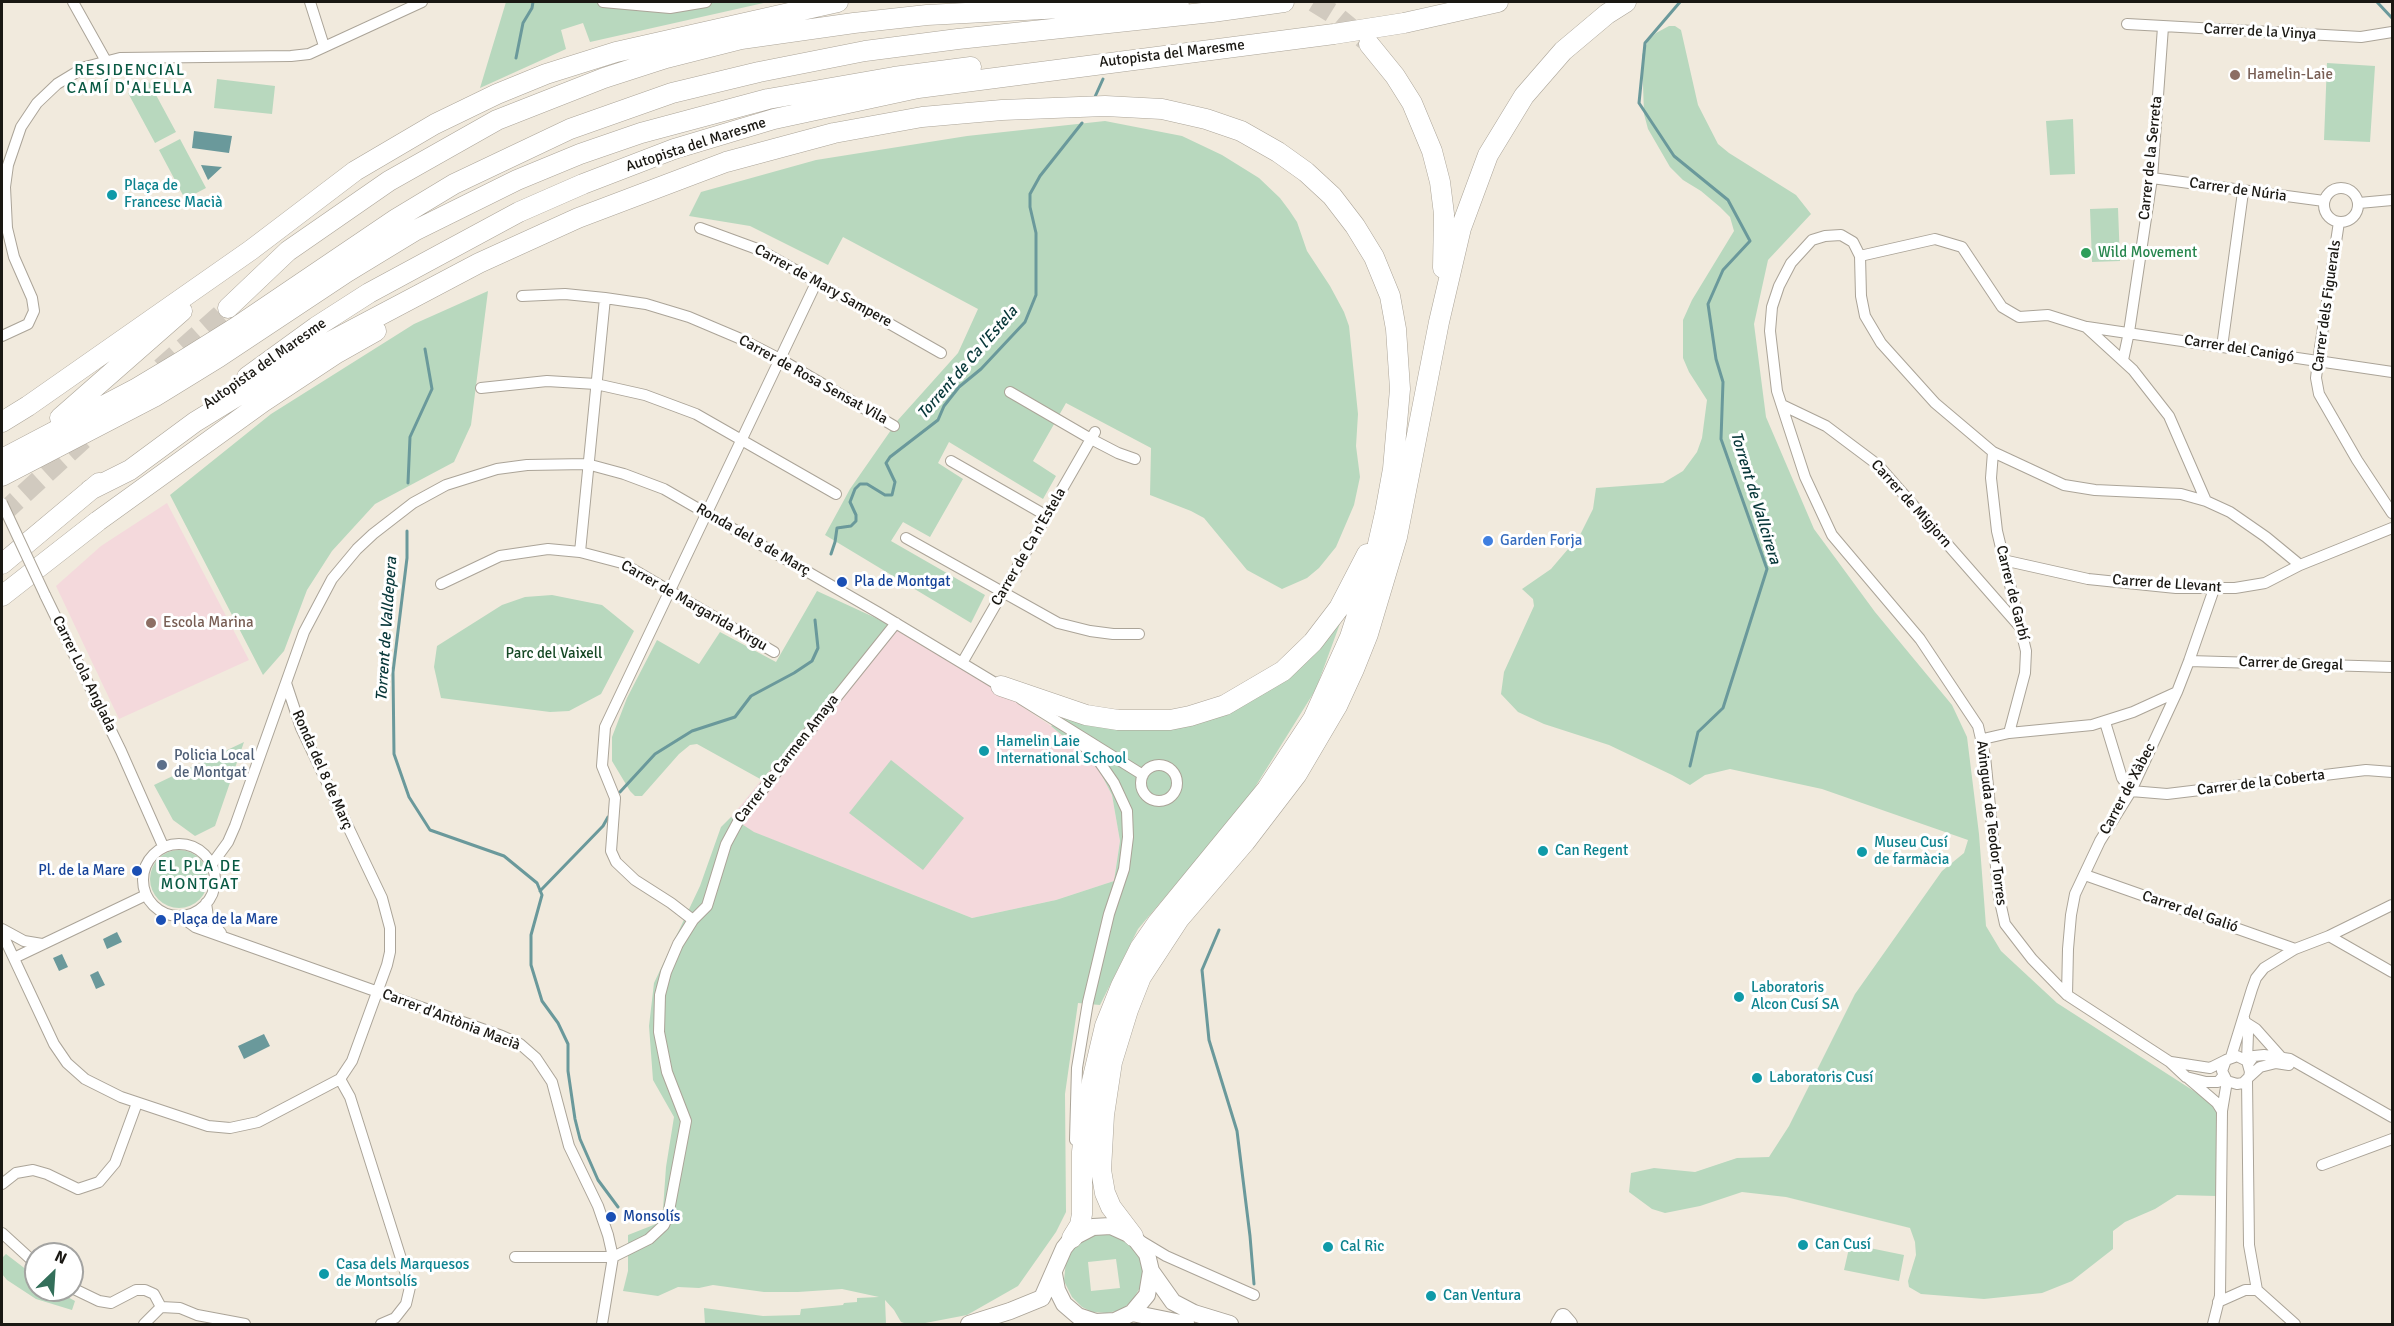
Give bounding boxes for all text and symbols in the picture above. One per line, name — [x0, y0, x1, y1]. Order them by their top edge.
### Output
street label: Carrer de la Vinya — [2203, 20, 2317, 44]
street label: Autopista del Maresme — [1098, 36, 1246, 72]
district label: RESIDENCIAL CAMÍ D'ALELLA — [67, 61, 193, 99]
place label: Hamelin-Laie — [2247, 66, 2333, 84]
marker: Hamelin-Laie — [2228, 68, 2242, 82]
street label: Carrer de la Serreta — [2136, 95, 2166, 221]
street label: Autopista del Maresme — [624, 114, 768, 176]
street label: Carrer de Núria — [2188, 174, 2288, 206]
place label: Plaça de Francesc Macià — [124, 177, 223, 212]
marker: Plaça de Francesc Macià — [105, 188, 119, 202]
street label: Carrer dels Figuerals — [2309, 239, 2345, 373]
street label: Carrer de Mary Sampere — [751, 241, 895, 331]
place label: Wild Movement — [2098, 244, 2197, 262]
marker: Wild Movement — [2079, 246, 2093, 260]
water label: Torrent de Ca l'Estela — [914, 303, 1022, 423]
street label: Autopista del Maresme — [200, 315, 330, 413]
street label: Carrer de Rosa Sensat Vila — [735, 331, 891, 429]
street label: Carrer del Canigó — [2183, 331, 2295, 367]
water label: Torrent de Vallcirera — [1726, 429, 1784, 567]
street label: Carrer de Migjorn — [1867, 456, 1955, 552]
street label: Carrer de Ca n'Estela — [988, 485, 1070, 609]
street label: Ronda del 8 de Març — [693, 500, 813, 580]
place label: Garden Forja — [1500, 532, 1582, 550]
marker: Garden Forja — [1481, 534, 1495, 548]
street label: Carrer de Garbí — [1992, 544, 2032, 642]
water label: Torrent de Valldepera — [372, 556, 402, 702]
street label: Carrer de Margarida Xirgu — [618, 557, 770, 655]
street label: Carrer de Llevant — [2112, 571, 2222, 597]
place label: Pla de Montgat — [854, 573, 950, 591]
marker: Pla de Montgat — [835, 575, 849, 589]
street label: Carrer Lola Anglada — [48, 613, 120, 735]
place label: Escola Marina — [163, 614, 254, 632]
marker: Escola Marina — [144, 616, 158, 630]
park label: Parc del Vaixell — [506, 645, 602, 663]
street label: Carrer de Gregal — [2238, 653, 2344, 675]
street label: Carrer de Carmen Amaya — [731, 691, 843, 827]
street label: Ronda del 8 de Març — [288, 707, 356, 833]
place label: Hamelin Laie International School — [996, 733, 1127, 768]
street label: Avinguda de Teodor Torres — [1972, 739, 2010, 907]
street label: Carrer de Xàbec — [2096, 740, 2160, 838]
marker: Hamelin Laie International School — [977, 744, 991, 758]
place label: Policia Local de Montgat — [174, 747, 255, 782]
marker: Policia Local de Montgat — [155, 758, 169, 772]
street label: Carrer de la Coberta — [2196, 766, 2326, 800]
place label: Museu Cusí de farmàcia — [1874, 834, 1949, 869]
place label: Can Regent — [1555, 842, 1628, 860]
marker: Can Regent — [1536, 844, 1550, 858]
marker: Museu Cusí de farmàcia — [1855, 845, 1869, 859]
district label: EL PLA DE MONTGAT — [158, 857, 242, 895]
place label: Pl. de la Mare — [38, 862, 125, 880]
marker: Pl. de la Mare — [130, 864, 144, 878]
street label: Carrer del Galió — [2140, 887, 2240, 937]
place label: Plaça de la Mare — [173, 911, 278, 929]
marker: Plaça de la Mare — [154, 913, 168, 927]
place label: Laboratoris Alcon Cusí SA — [1751, 979, 1839, 1014]
street label: Carrer d'Antònia Macià — [379, 985, 523, 1055]
marker: Laboratoris Alcon Cusí SA — [1732, 990, 1746, 1004]
place label: Laboratoris Cusí — [1769, 1069, 1873, 1087]
marker: Laboratoris Cusí — [1750, 1071, 1764, 1085]
place label: Monsolís — [623, 1208, 680, 1226]
marker: Monsolís — [604, 1210, 618, 1224]
place label: Can Cusí — [1815, 1236, 1871, 1254]
place label: Cal Ric — [1340, 1238, 1384, 1256]
marker: Can Cusí — [1796, 1238, 1810, 1252]
marker: Cal Ric — [1321, 1240, 1335, 1254]
north arrow — [24, 1242, 84, 1302]
text: N — [51, 1246, 70, 1269]
place label: Casa dels Marquesos de Montsolís — [336, 1256, 469, 1291]
marker: Casa dels Marquesos de Montsolís — [317, 1267, 331, 1281]
place label: Can Ventura — [1443, 1287, 1521, 1305]
marker: Can Ventura — [1424, 1289, 1438, 1303]

